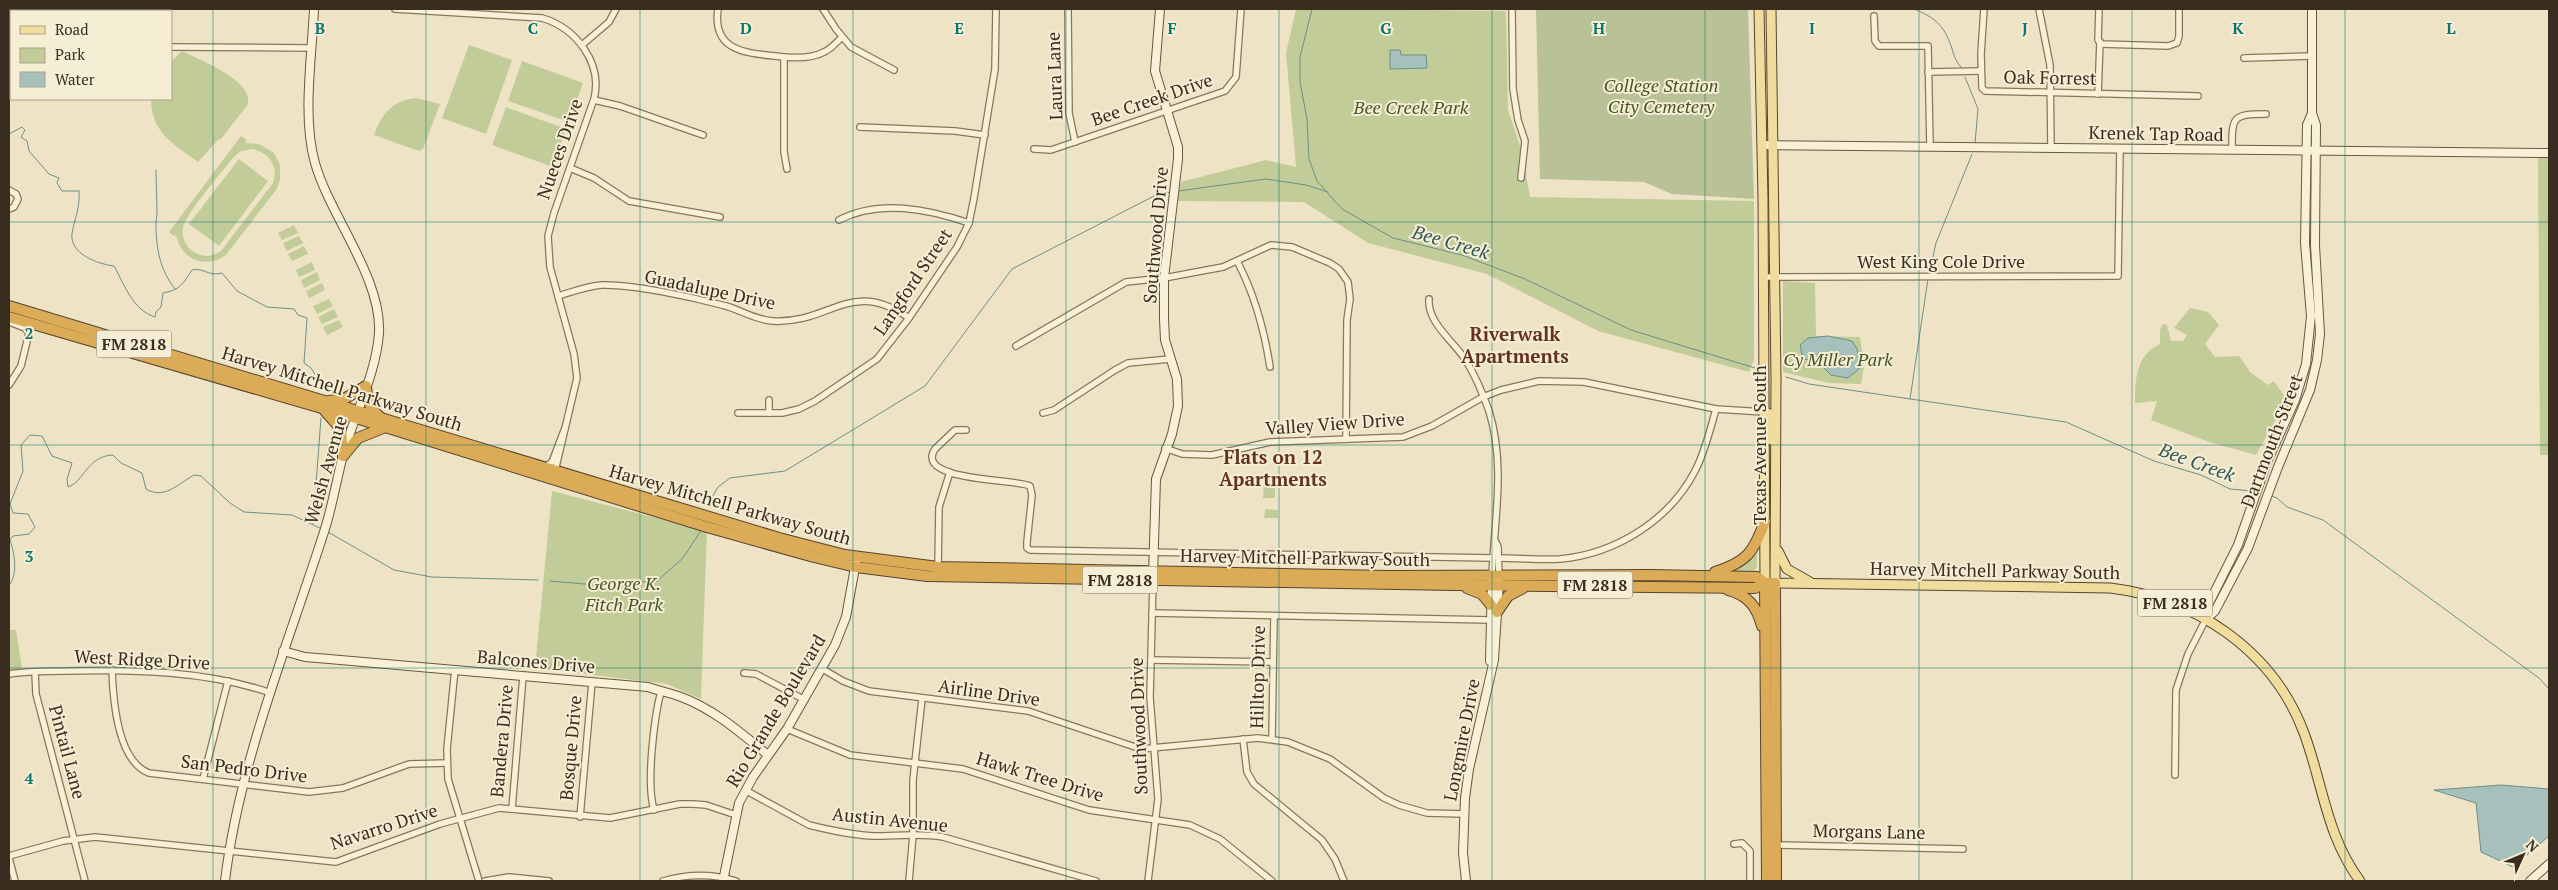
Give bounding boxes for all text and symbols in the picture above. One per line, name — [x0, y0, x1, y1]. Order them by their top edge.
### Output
legend — [10, 10, 172, 100]
text: B — [315, 17, 325, 39]
text: C — [528, 17, 538, 39]
text: D — [740, 17, 752, 39]
text: E — [954, 17, 964, 39]
text: F — [1167, 17, 1177, 39]
text: G — [1380, 17, 1392, 39]
text: H — [1593, 17, 1605, 39]
text: I — [1809, 17, 1815, 39]
text: J — [2022, 17, 2028, 39]
text: K — [2232, 17, 2244, 39]
text: L — [2446, 17, 2456, 39]
text: Road — [55, 19, 88, 39]
street label: Laura Lane — [1040, 31, 1068, 121]
text: Park — [55, 44, 85, 64]
street label: Oak Forrest — [2003, 64, 2097, 90]
street label: Bee Creek Drive — [1088, 67, 1216, 131]
text: Water — [55, 69, 95, 89]
park label: College Station City Cemetery — [1603, 73, 1719, 118]
street label: Nueces Drive — [531, 95, 587, 202]
park label: Bee Creek Park — [1353, 95, 1469, 119]
street label: Krenek Tap Road — [2088, 120, 2224, 146]
street label: Southwood Drive — [1137, 165, 1173, 304]
water label: Bee Creek — [1409, 218, 1493, 265]
street label: Langford Street — [867, 223, 957, 340]
street label: West King Cole Drive — [1857, 249, 2025, 273]
street label: Guadalupe Drive — [643, 263, 778, 315]
district label: Riverwalk Apartments — [1461, 321, 1569, 368]
text: 2 — [24, 322, 34, 344]
road number: FM 2818 — [96, 330, 172, 358]
street label: Harvey Mitchell Parkway South — [219, 340, 466, 436]
park label: Cy Miller Park — [1783, 347, 1893, 371]
street label: Texas Avenue South — [1747, 365, 1771, 525]
street label: Dartmouth Street — [2235, 370, 2308, 511]
street label: Valley View Drive — [1264, 406, 1405, 440]
street label: Welsh Avenue — [298, 413, 352, 527]
water label: Bee Creek — [2155, 436, 2239, 487]
district label: Flats on 12 Apartments — [1219, 444, 1327, 491]
street label: Harvey Mitchell Parkway South — [607, 458, 854, 550]
street label: Harvey Mitchell Parkway South — [1180, 543, 1431, 571]
text: 3 — [24, 545, 34, 567]
street label: Harvey Mitchell Parkway South — [1870, 556, 2121, 584]
road number: FM 2818 — [1082, 566, 1158, 594]
park label: George K. Fitch Park — [584, 571, 663, 616]
road number: FM 2818 — [1558, 572, 1632, 598]
road number: FM 2818 — [2138, 590, 2212, 616]
street label: Hilltop Drive — [1244, 625, 1270, 729]
street label: Rio Grande Boulevard — [720, 630, 830, 791]
street label: West Ridge Drive — [73, 643, 211, 675]
street label: Balcones Drive — [476, 644, 596, 678]
street label: Southwood Drive — [1124, 657, 1152, 795]
street label: Airline Drive — [937, 673, 1042, 711]
street label: Longmire Drive — [1437, 677, 1485, 803]
street label: Bandera Drive — [484, 683, 518, 798]
street label: Bosque Drive — [553, 694, 587, 801]
street label: Pintail Lane — [44, 702, 92, 801]
street label: Hawk Tree Drive — [974, 745, 1107, 807]
street label: San Pedro Drive — [180, 748, 309, 788]
text: 4 — [24, 767, 34, 789]
street label: Navarro Drive — [327, 797, 440, 855]
street label: Austin Avenue — [831, 801, 949, 837]
street label: Morgans Lane — [1813, 818, 1926, 844]
north arrow — [2498, 830, 2548, 880]
text: N — [2522, 835, 2543, 856]

